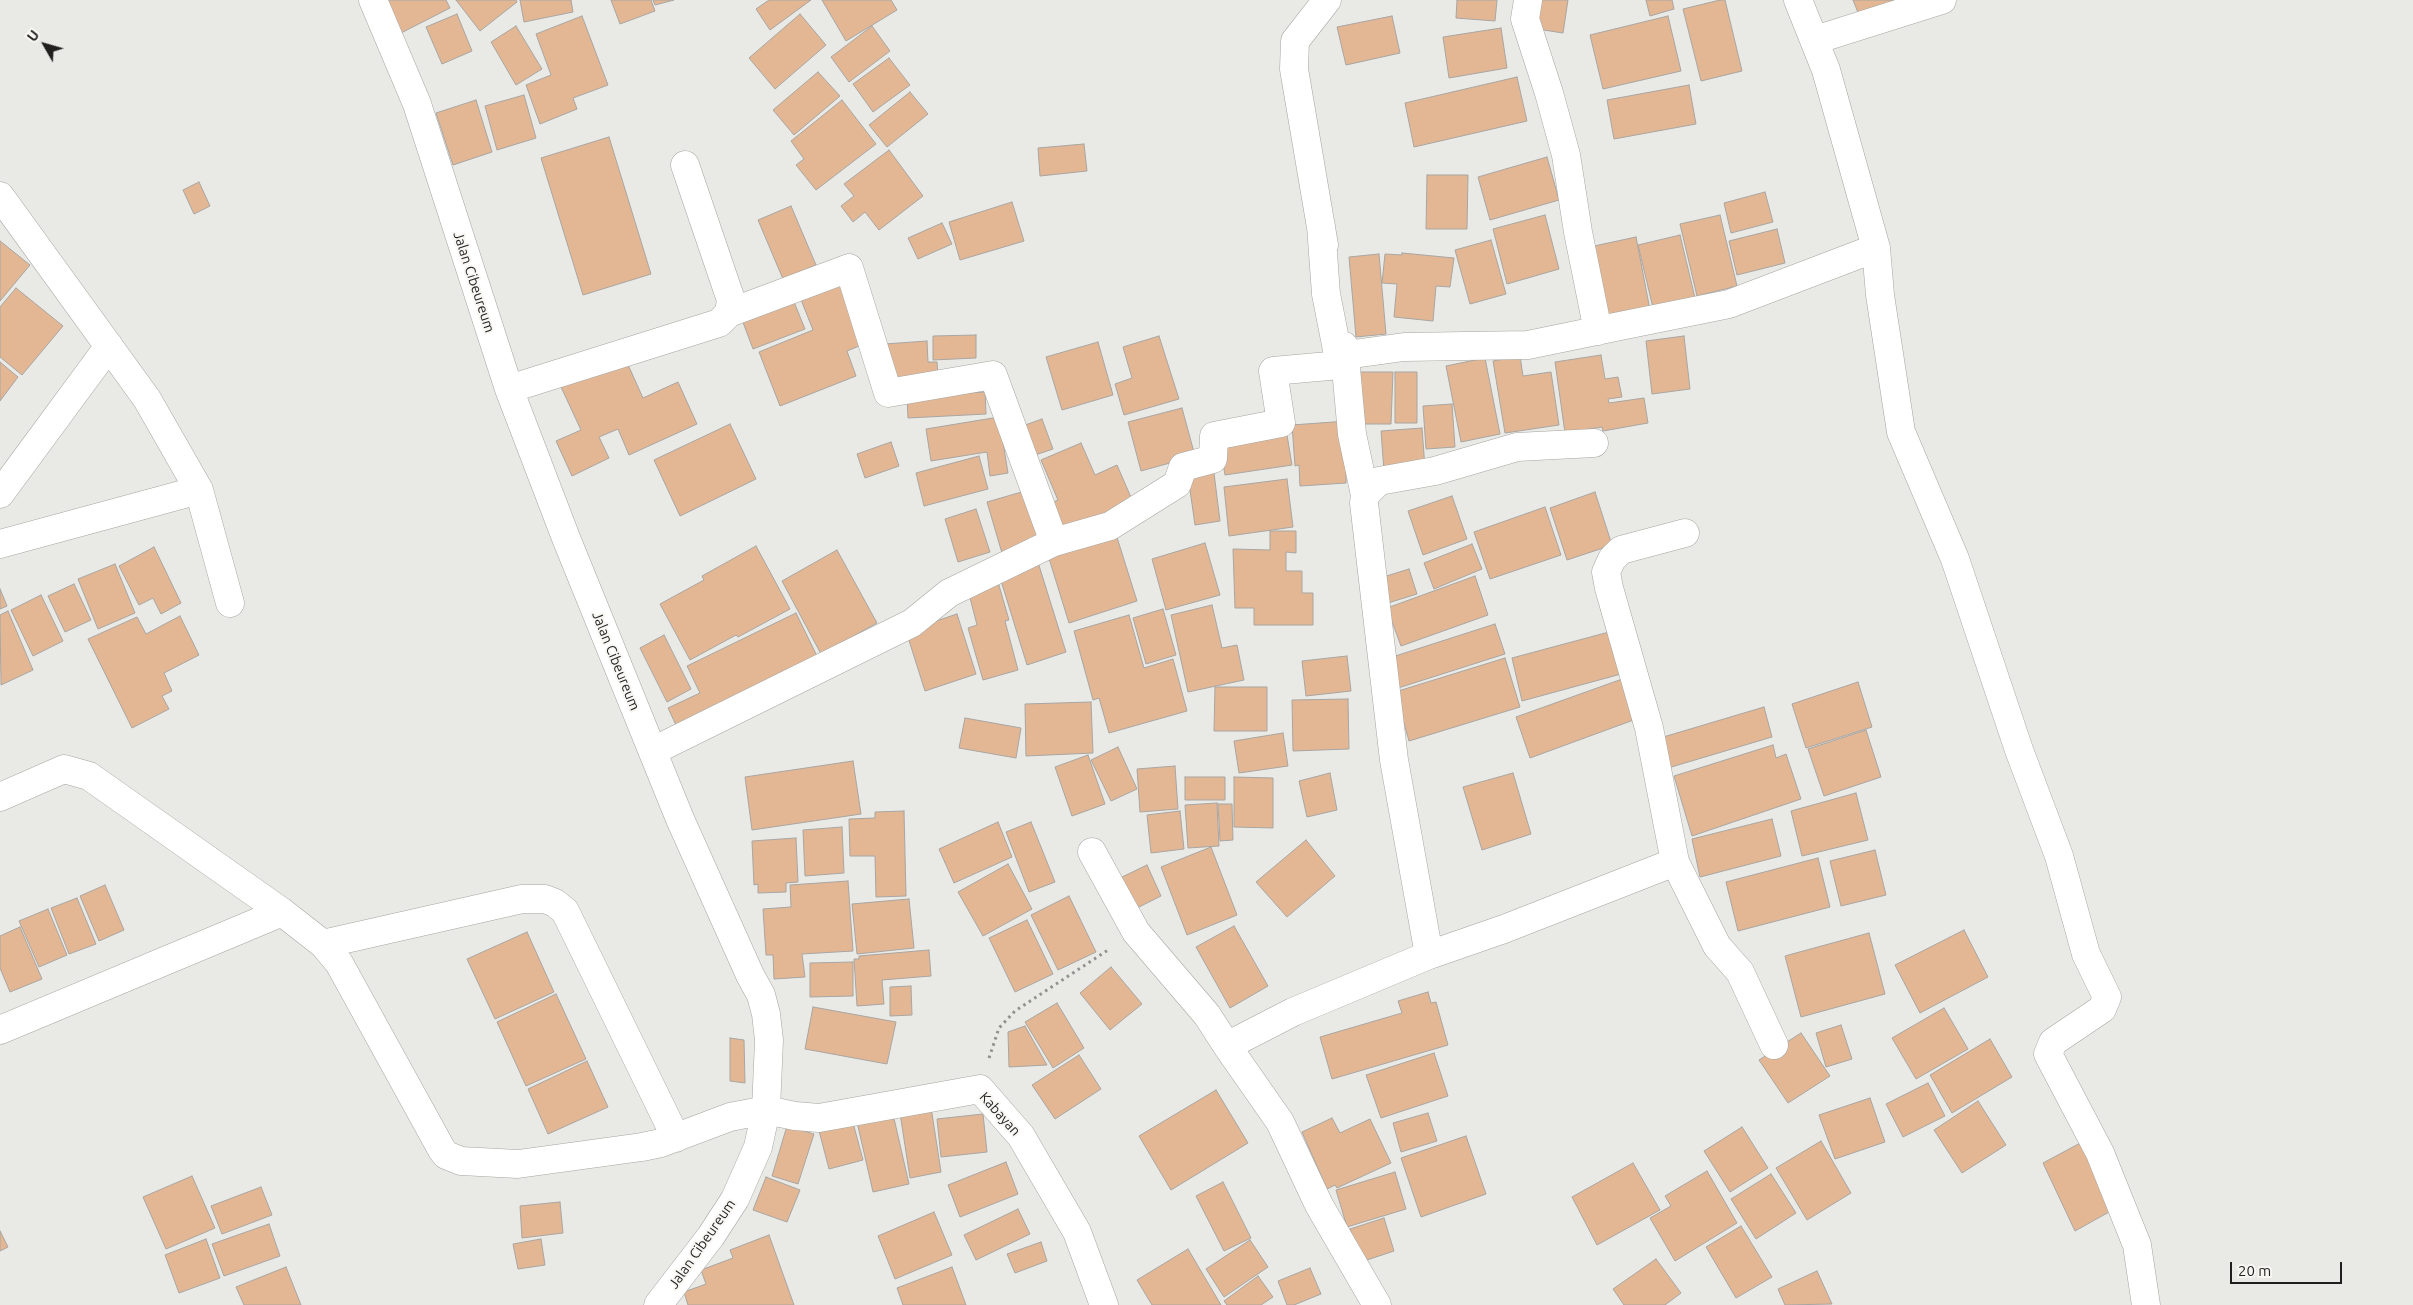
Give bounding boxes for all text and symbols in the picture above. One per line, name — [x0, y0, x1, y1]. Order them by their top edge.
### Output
north arrow — [20, 20, 70, 70]
text: U — [24, 27, 43, 45]
street label: Jalan Cibeureum — [450, 229, 498, 335]
street label: Jalan Cibeureum — [589, 609, 643, 713]
street label: Kabayan — [976, 1089, 1024, 1139]
street label: Jalan Cibeureum — [665, 1196, 739, 1292]
scale bar — [2233, 1252, 2346, 1284]
text: 20 m — [2238, 1262, 2271, 1279]

